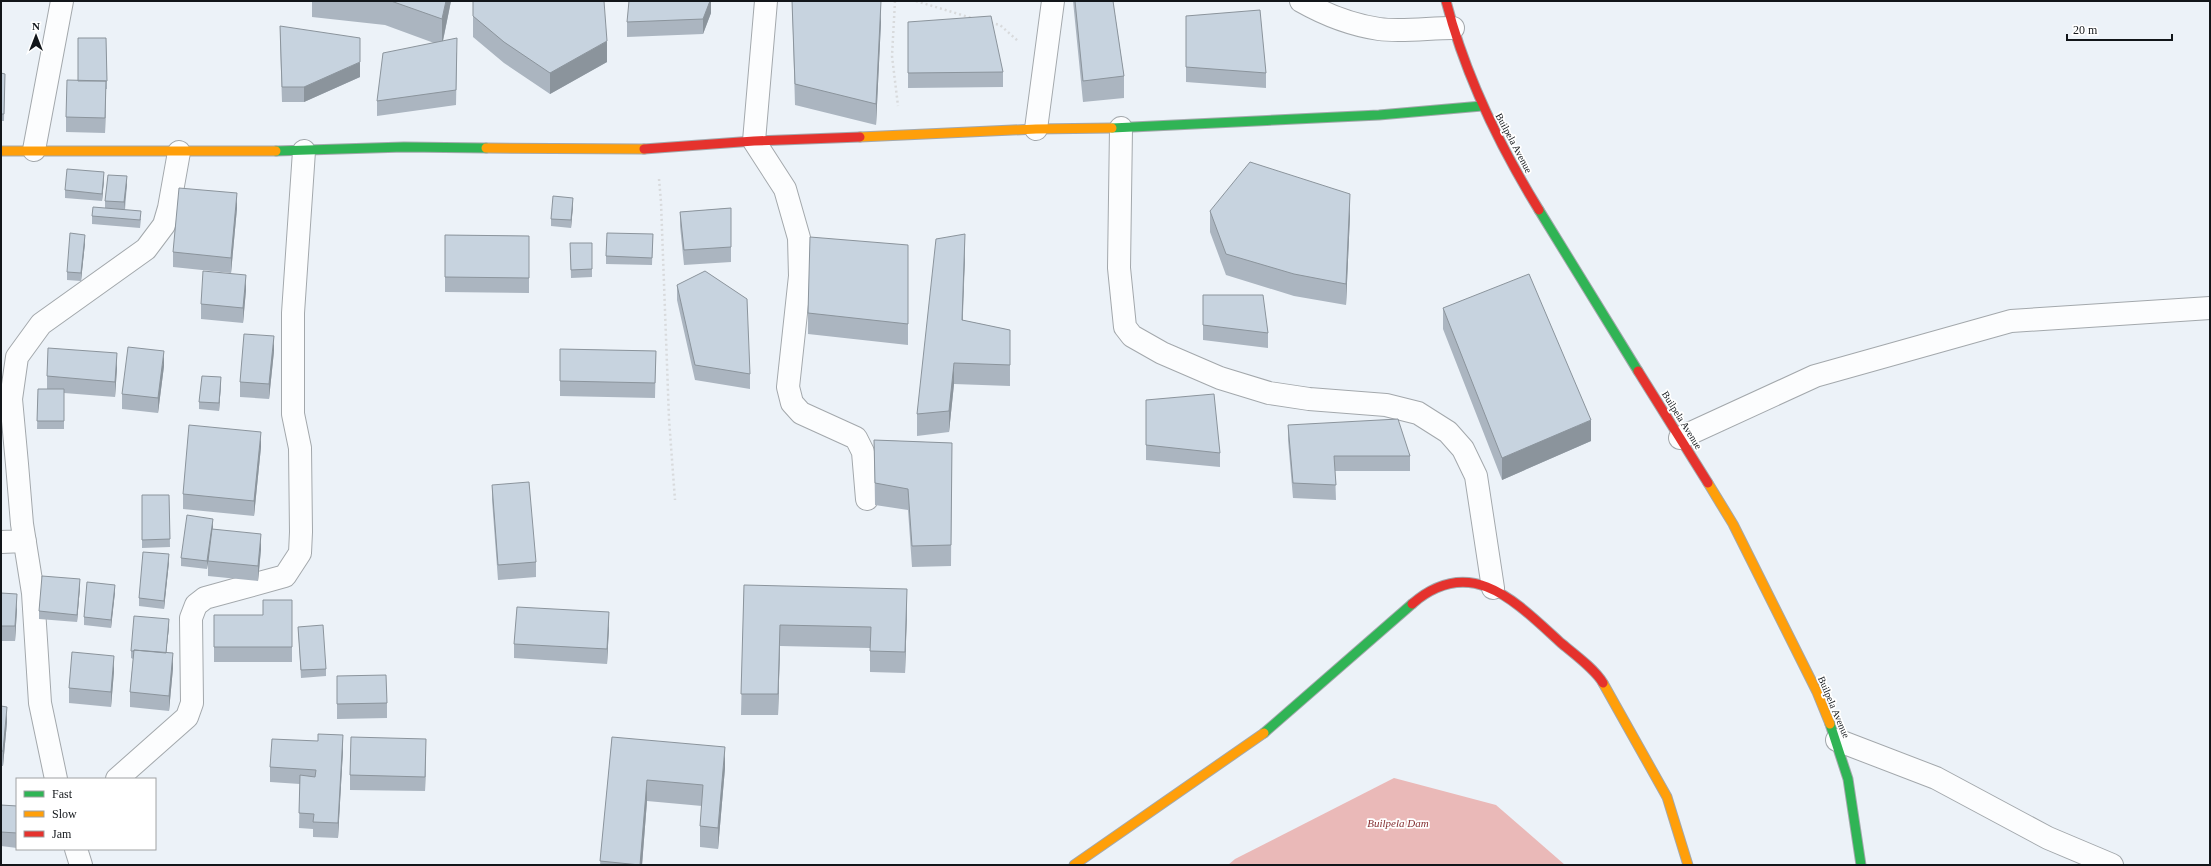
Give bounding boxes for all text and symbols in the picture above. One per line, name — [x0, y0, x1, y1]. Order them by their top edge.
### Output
north arrow — [16, 16, 56, 56]
scale bar — [2067, 16, 2172, 42]
text: N — [32, 20, 40, 32]
text: 20 m — [2073, 23, 2098, 37]
street label: Builpela Avenue — [1494, 111, 1535, 175]
street label: Builpela Avenue — [1660, 389, 1704, 451]
street label: Builpela Avenue — [1816, 674, 1852, 740]
legend — [16, 778, 156, 850]
text: Fast — [52, 787, 73, 801]
text: Slow — [52, 807, 77, 821]
water label: Builpela Dam — [1367, 817, 1429, 829]
text: Jam — [52, 827, 72, 841]

